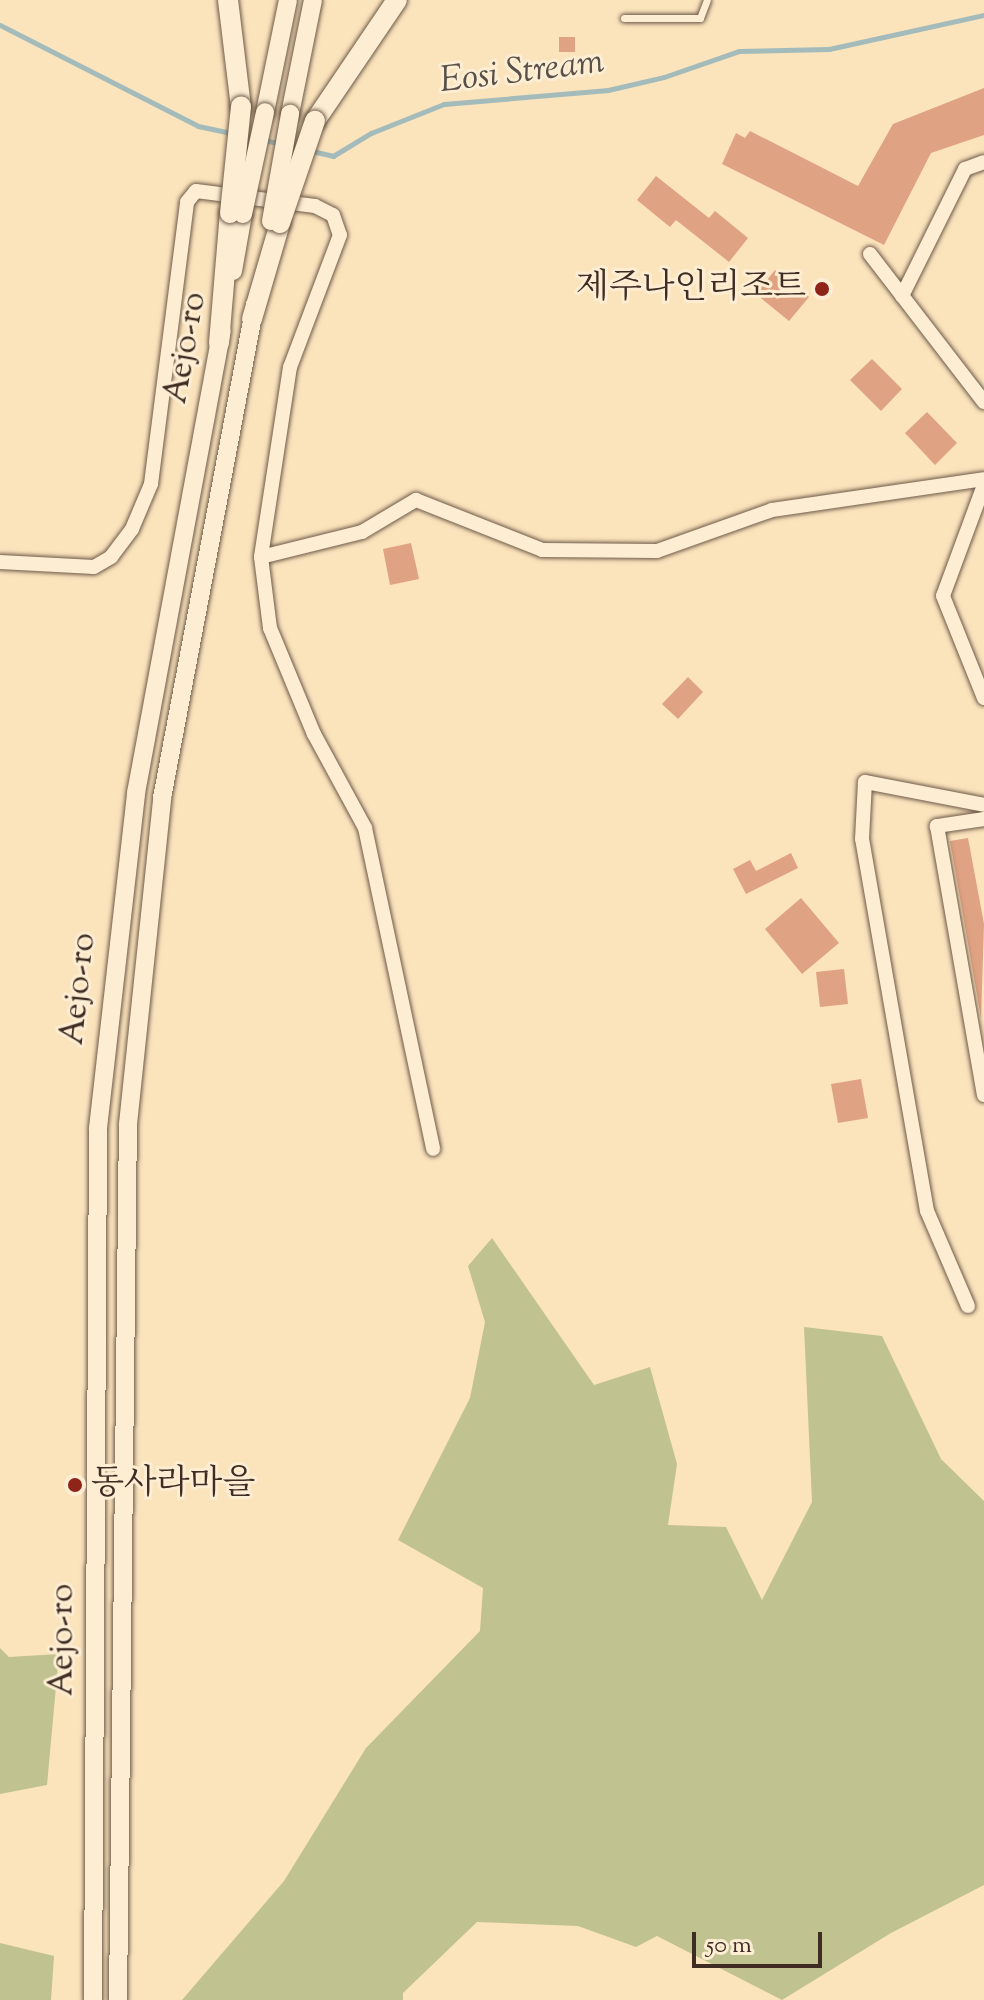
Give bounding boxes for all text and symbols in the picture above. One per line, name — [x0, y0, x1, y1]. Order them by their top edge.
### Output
water label: Eosi Stream — [437, 41, 607, 105]
place label: 제주나인리조트 — [576, 269, 806, 309]
marker: 제주나인리조트 — [813, 280, 831, 298]
street label: Aejo-ro — [156, 289, 216, 407]
street label: Aejo-ro — [53, 931, 105, 1047]
place label: 동사라마을 — [91, 1465, 255, 1505]
marker: 동사라마을 — [66, 1476, 84, 1494]
street label: Aejo-ro — [43, 1584, 83, 1696]
scale bar — [696, 1916, 826, 1966]
text: 50 m — [706, 1929, 752, 1963]

